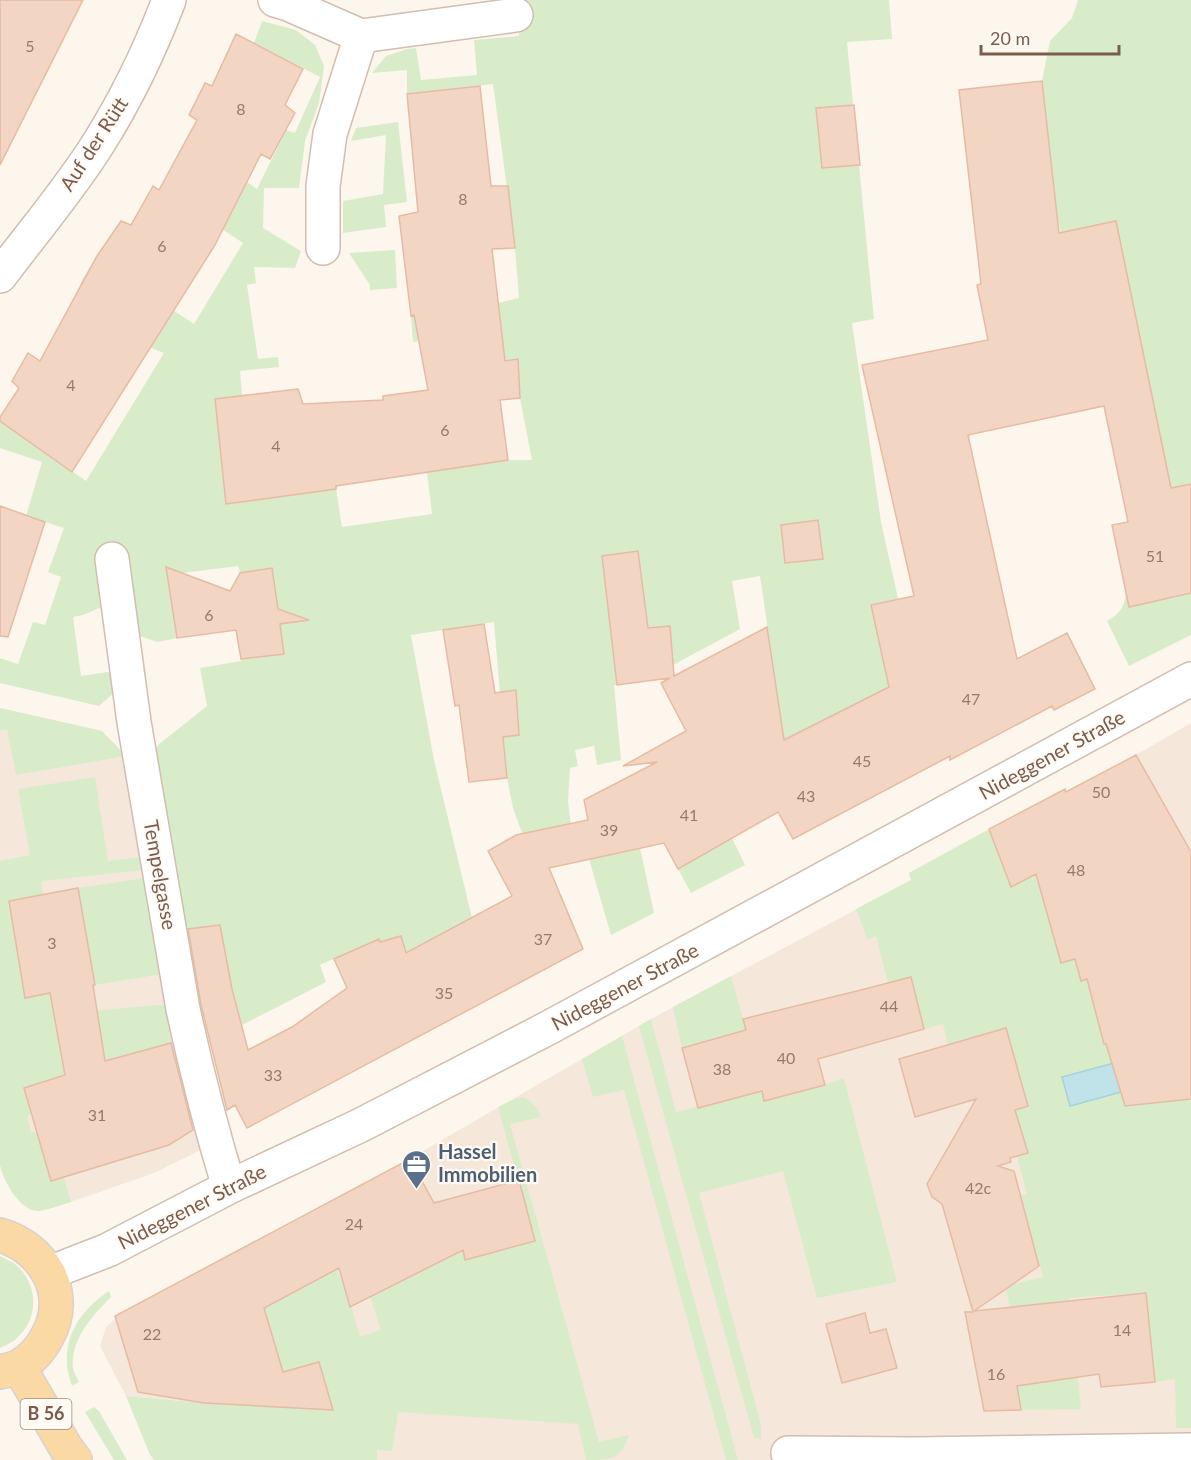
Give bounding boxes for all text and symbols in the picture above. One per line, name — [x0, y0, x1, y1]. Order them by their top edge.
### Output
scale bar — [981, 18, 1119, 56]
text: 20 m — [990, 27, 1030, 49]
house number: 5 — [25, 36, 35, 55]
street label: Auf der Rütt — [54, 92, 133, 195]
house number: 8 — [236, 99, 246, 118]
house number: 8 — [458, 189, 468, 208]
house number: 6 — [157, 236, 167, 255]
house number: 4 — [66, 375, 76, 394]
house number: 6 — [440, 420, 450, 439]
house number: 4 — [271, 436, 281, 455]
house number: 51 — [1146, 546, 1164, 565]
house number: 6 — [204, 605, 214, 624]
house number: 47 — [962, 689, 980, 708]
street label: Nideggener Straße — [974, 704, 1129, 804]
house number: 45 — [853, 751, 871, 770]
house number: 50 — [1092, 782, 1110, 801]
house number: 43 — [797, 786, 815, 805]
house number: 41 — [680, 805, 698, 824]
street label: Tempelgasse — [140, 818, 182, 932]
house number: 39 — [600, 820, 618, 839]
house number: 48 — [1067, 860, 1085, 879]
house number: 37 — [534, 929, 552, 948]
house number: 3 — [47, 933, 57, 952]
street label: Nideggener Straße — [547, 937, 702, 1035]
house number: 35 — [435, 983, 453, 1002]
house number: 44 — [880, 996, 898, 1015]
house number: 40 — [777, 1048, 795, 1067]
house number: 38 — [713, 1059, 731, 1078]
house number: 33 — [264, 1065, 282, 1084]
house number: 31 — [88, 1105, 106, 1124]
place label: Hassel Immobilien — [438, 1139, 537, 1186]
office icon: Hassel Immobilien — [401, 1148, 433, 1190]
street label: Nideggener Straße — [113, 1158, 270, 1254]
house number: 42c — [965, 1178, 991, 1197]
house number: 24 — [345, 1214, 363, 1233]
house number: 14 — [1113, 1320, 1131, 1339]
house number: 22 — [143, 1324, 161, 1343]
house number: 16 — [987, 1364, 1005, 1383]
road number: B 56 — [20, 1399, 72, 1429]

